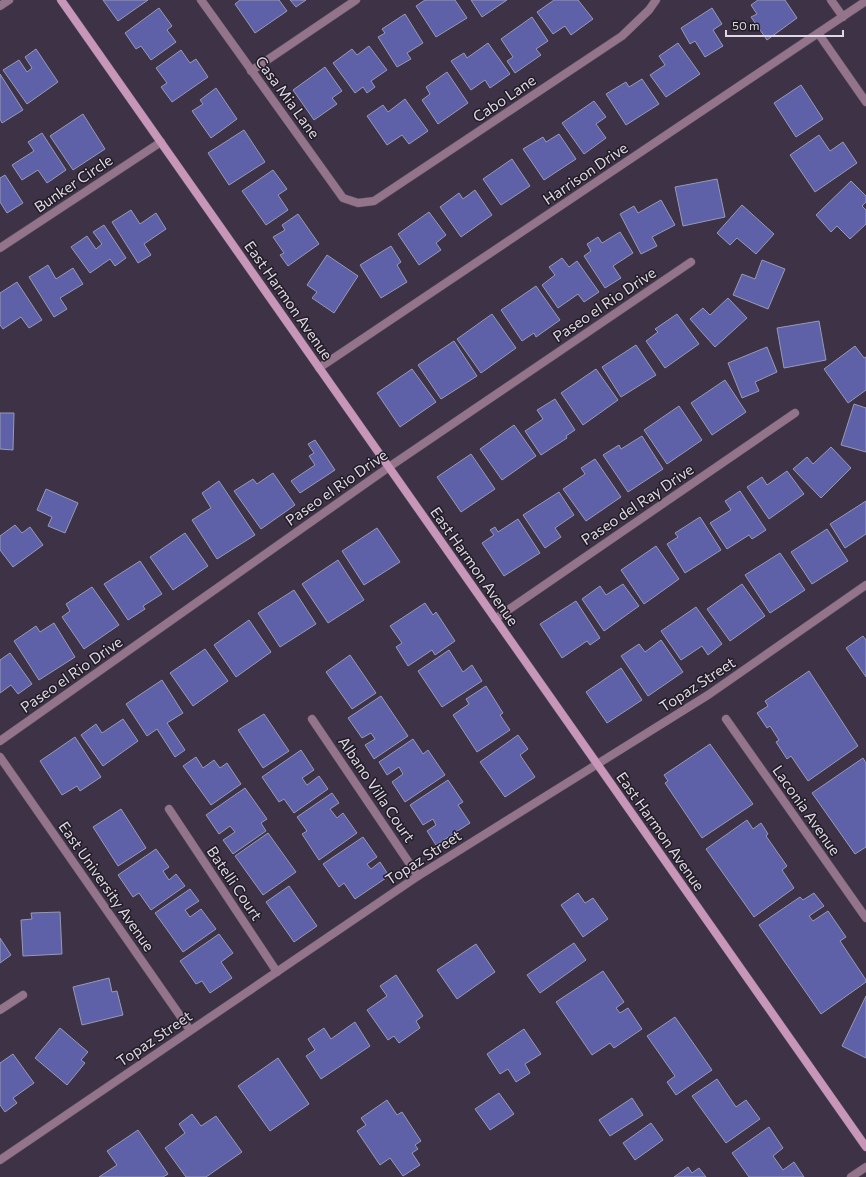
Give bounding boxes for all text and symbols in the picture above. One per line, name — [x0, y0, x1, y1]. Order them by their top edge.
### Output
scale bar — [726, 12, 843, 38]
text: 50 m — [732, 18, 760, 32]
street label: Casa Mia Lane — [252, 52, 324, 142]
street label: Cabo Lane — [469, 70, 539, 126]
street label: Harrison Drive — [539, 138, 631, 208]
street label: Bunker Circle — [31, 150, 116, 216]
street label: East Harmon Avenue — [241, 237, 337, 363]
street label: Paseo el Rio Drive — [549, 263, 659, 345]
street label: Paseo el Rio Drive — [282, 445, 391, 529]
street label: Paseo del Ray Drive — [577, 460, 697, 548]
street label: East Harmon Avenue — [427, 503, 523, 629]
street label: Paseo el Rio Drive — [17, 632, 126, 716]
street label: Topaz Street — [656, 653, 738, 715]
street label: Albano Villa Court — [335, 733, 419, 845]
street label: Laconia Avenue — [769, 761, 845, 859]
street label: East Harmon Avenue — [613, 768, 709, 894]
street label: East University Avenue — [55, 818, 159, 955]
street label: Topaz Street — [382, 826, 464, 888]
street label: Batelli Court — [204, 842, 266, 924]
street label: Topaz Street — [113, 1006, 195, 1070]

